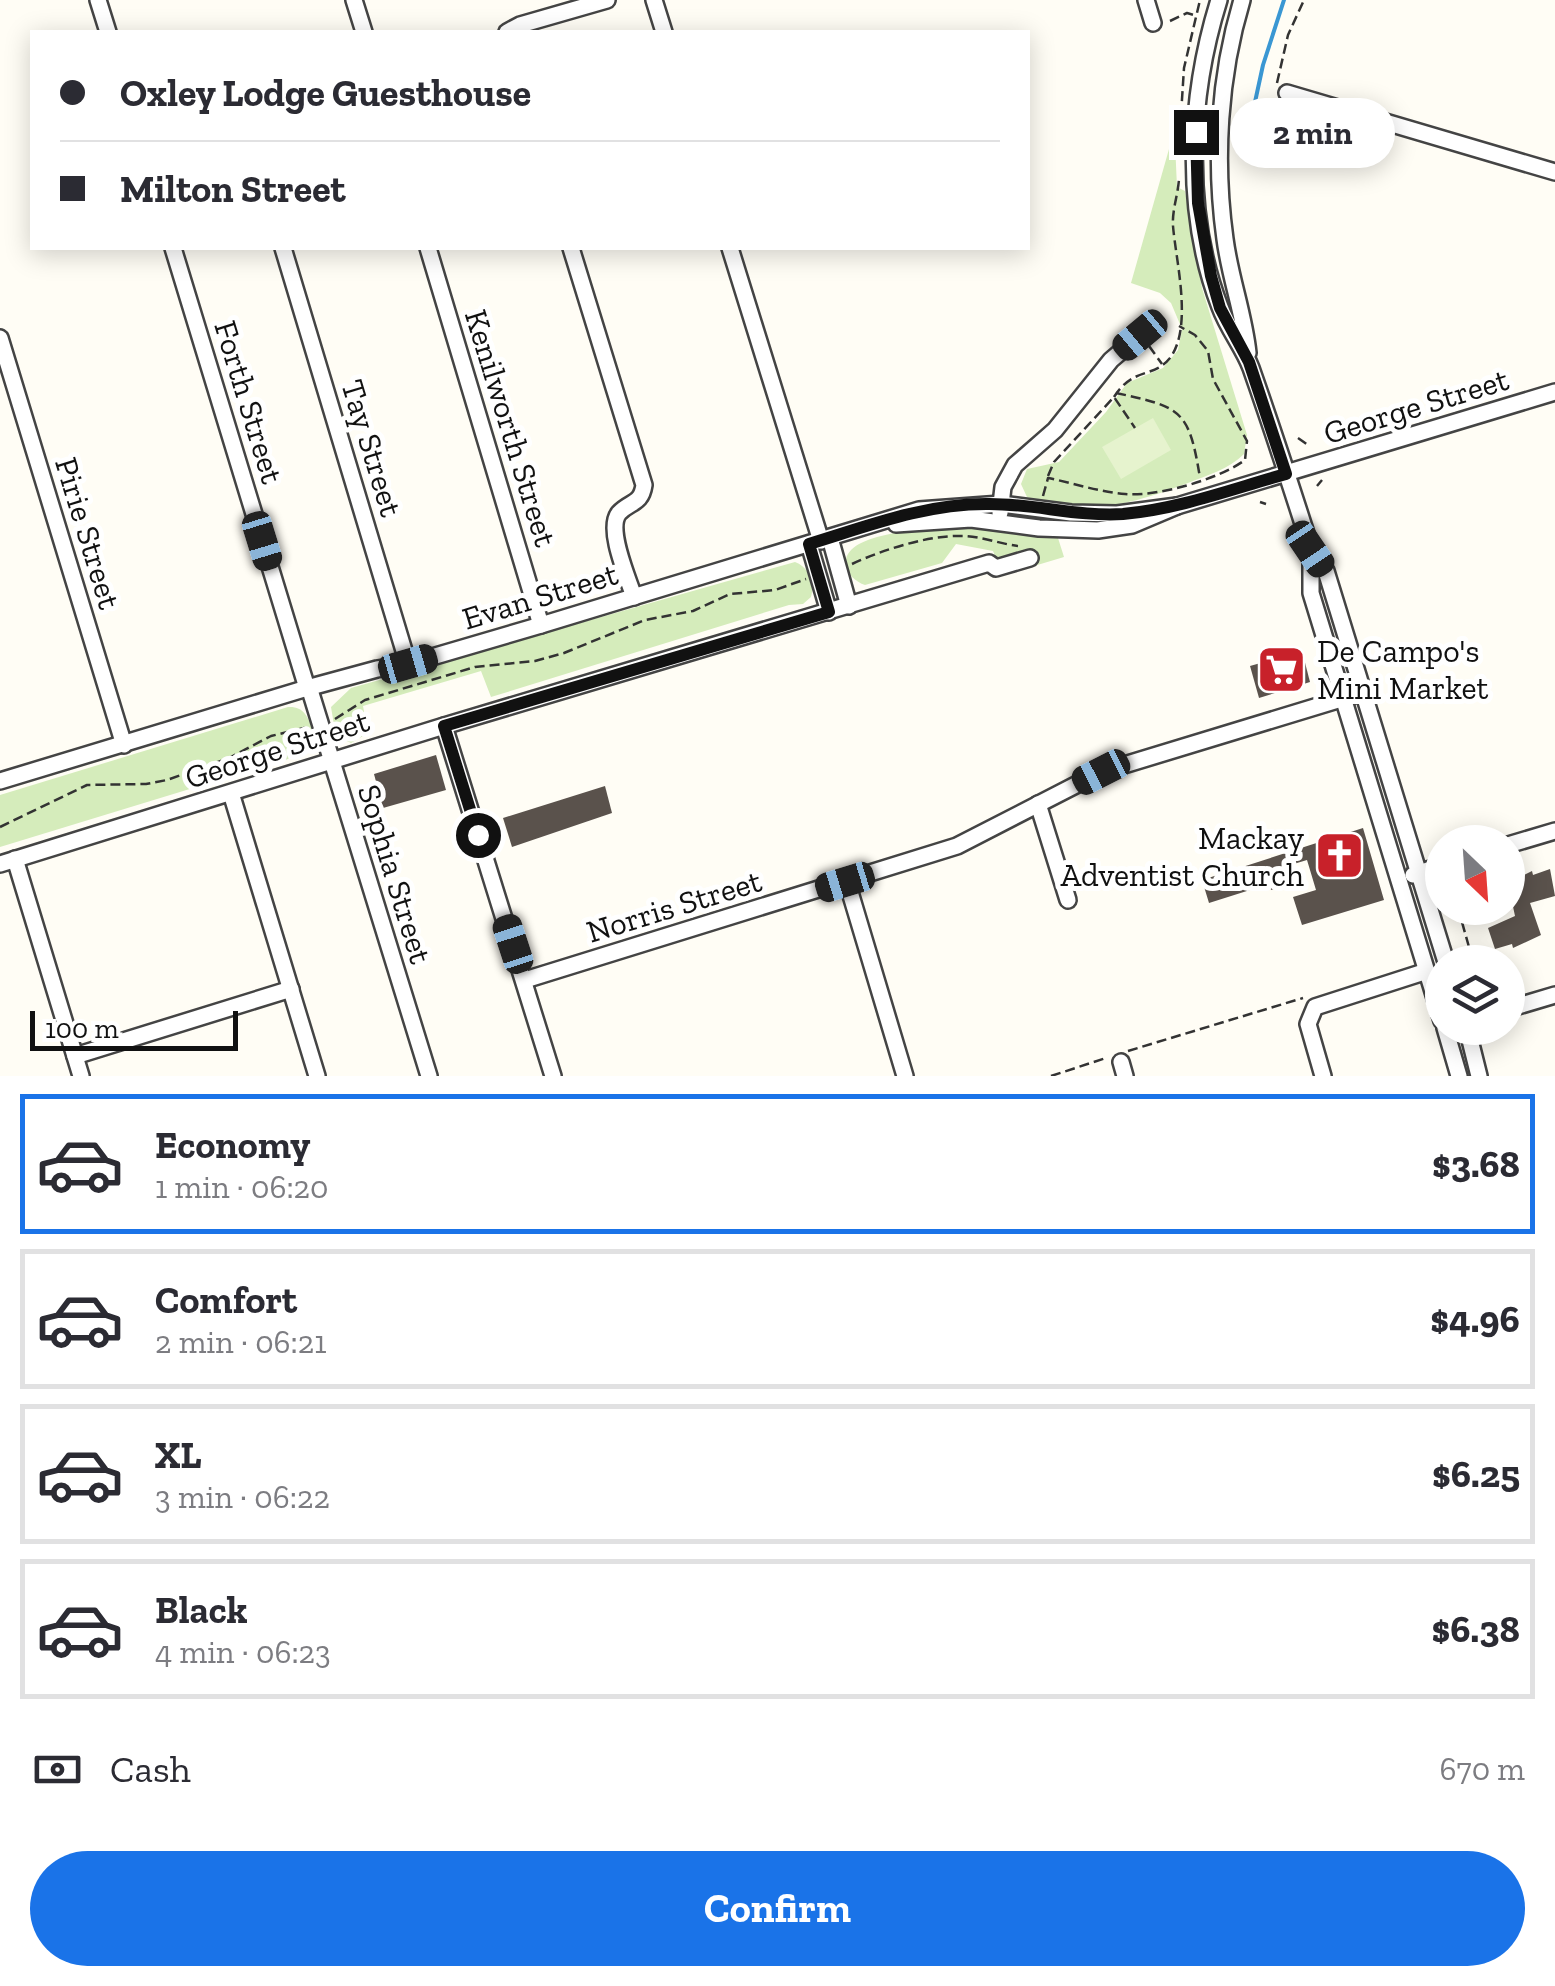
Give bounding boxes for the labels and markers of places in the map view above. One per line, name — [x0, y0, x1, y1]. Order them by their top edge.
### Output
place label: De Campo's Mini Market — [1317, 632, 1488, 707]
supermarket icon: De Campo's Mini Market — [1256, 643, 1308, 695]
place label: Mackay Adventist Church — [1061, 819, 1305, 894]
church icon: Mackay Adventist Church — [1313, 830, 1365, 882]

